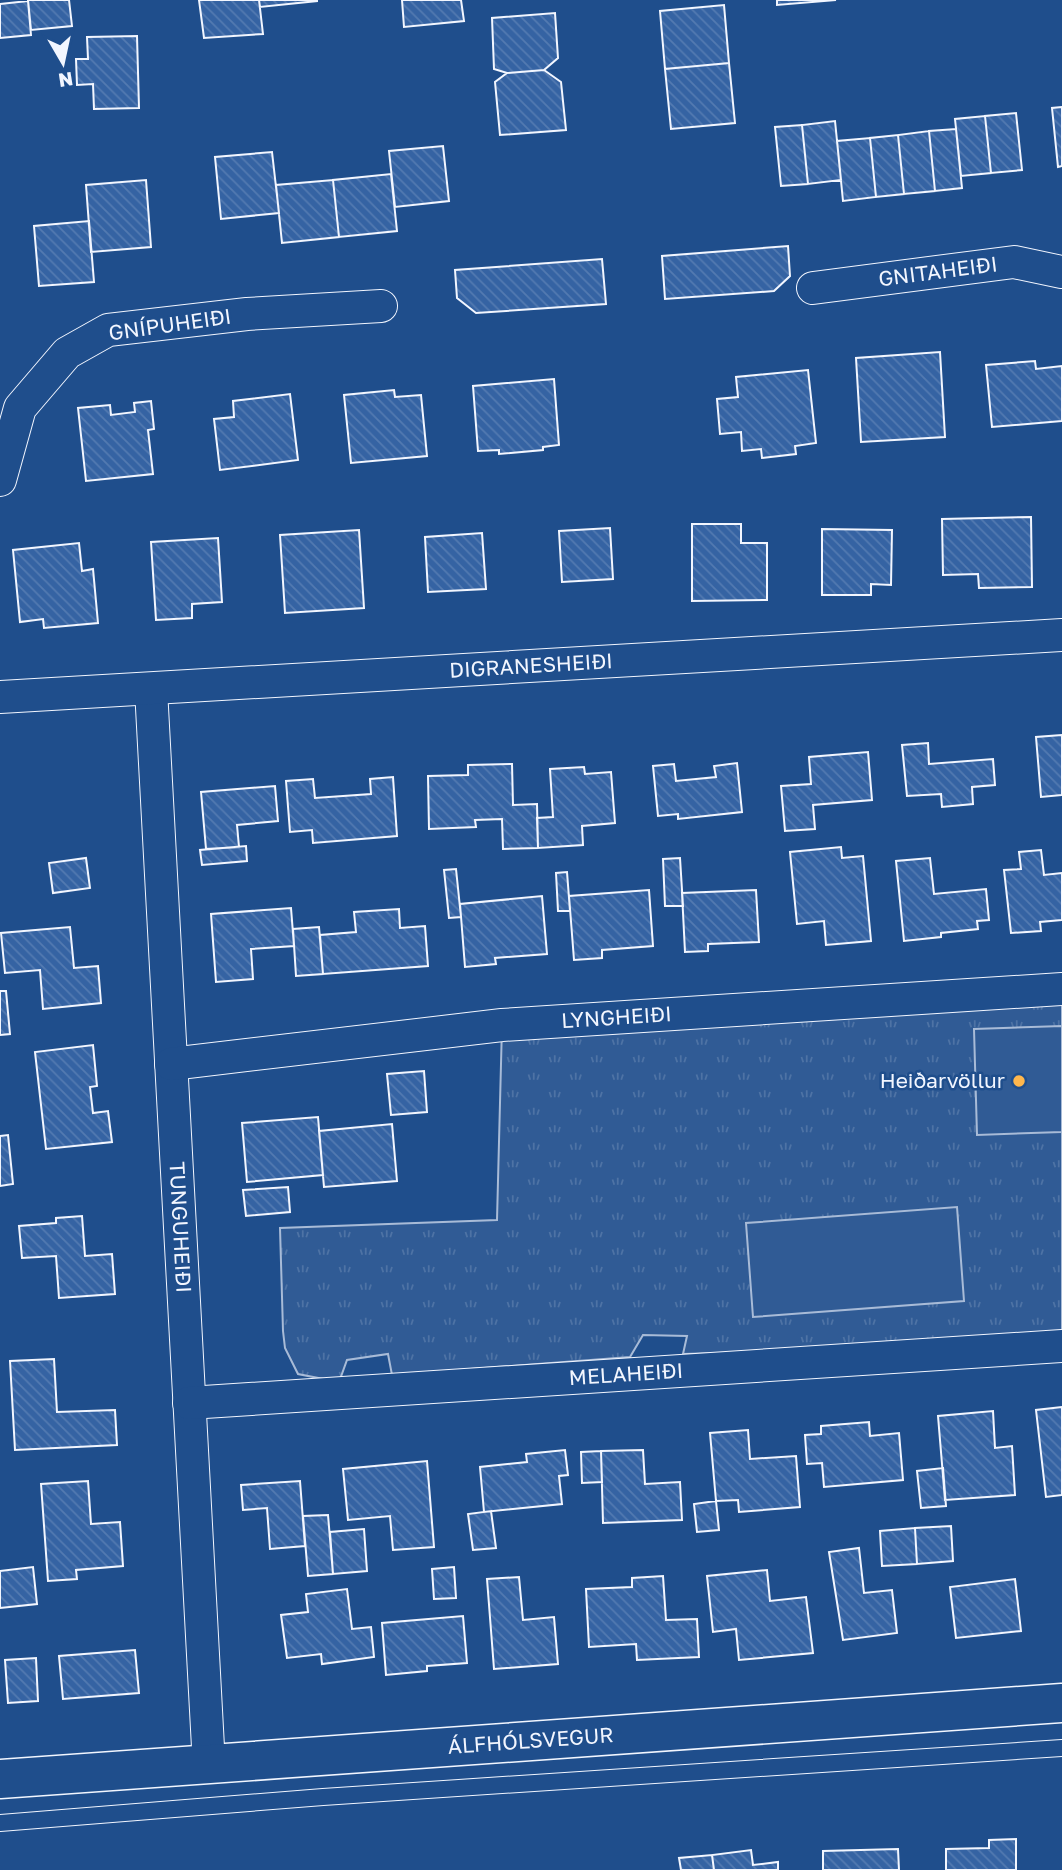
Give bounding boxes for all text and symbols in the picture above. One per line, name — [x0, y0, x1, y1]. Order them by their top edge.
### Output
north arrow — [28, 28, 98, 98]
text: N — [57, 68, 75, 93]
street label: GNITAHEIÐI — [877, 250, 999, 291]
street label: GNÍPUHEIÐI — [107, 303, 233, 345]
street label: DIGRANESHEIÐI — [449, 647, 614, 683]
street label: LYNGHEIÐI — [560, 1000, 672, 1033]
place label: Heiðarvöllur — [880, 1067, 1005, 1093]
marker: Heiðarvöllur — [1011, 1073, 1027, 1089]
street label: TUNGUHEIÐI — [164, 1161, 198, 1294]
street label: MELAHEIÐI — [568, 1357, 684, 1390]
street label: ÁLFHÓLSVEGUR — [447, 1721, 614, 1759]

